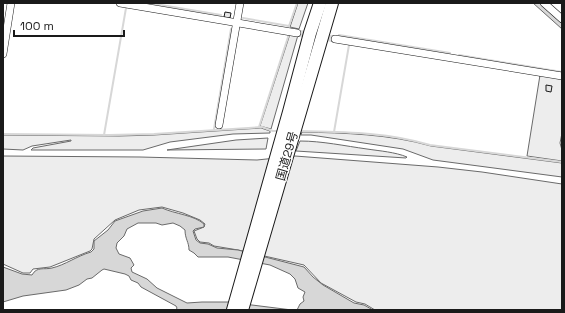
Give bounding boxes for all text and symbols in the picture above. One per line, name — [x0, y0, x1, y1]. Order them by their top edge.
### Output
scale bar — [14, 12, 124, 38]
text: 100 m — [20, 18, 54, 34]
street label: 国道29号 — [272, 129, 302, 183]

